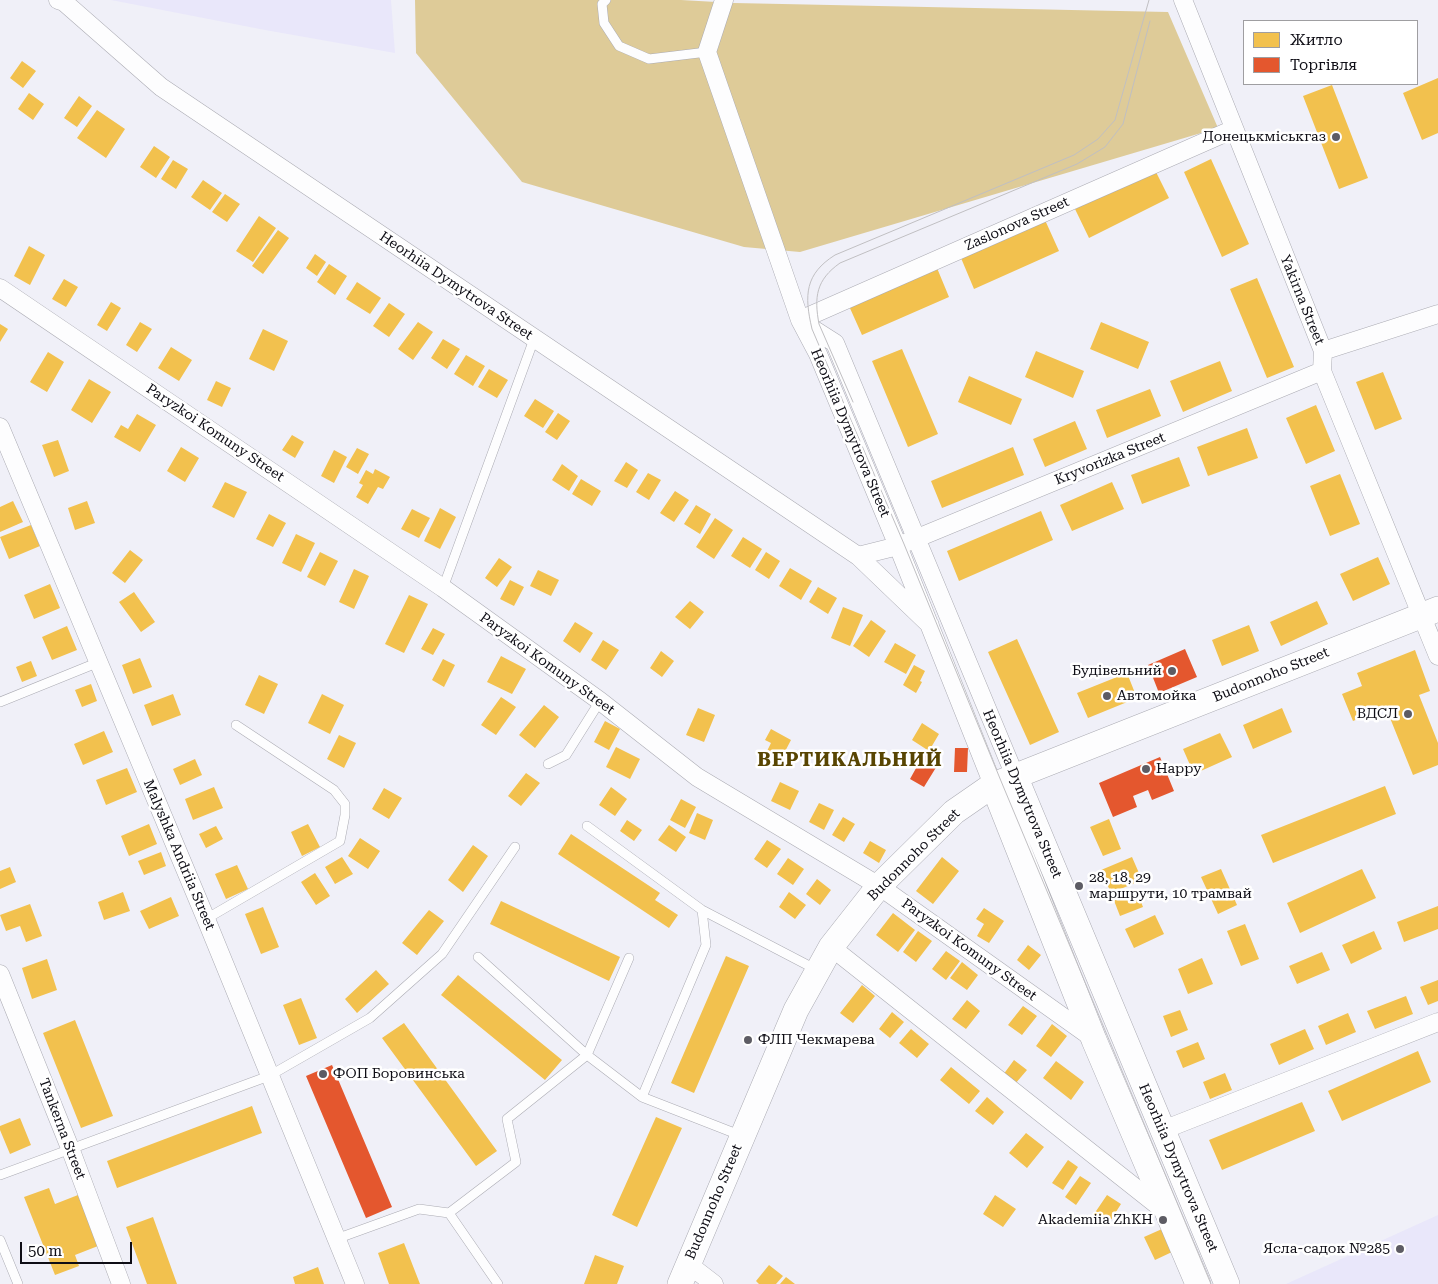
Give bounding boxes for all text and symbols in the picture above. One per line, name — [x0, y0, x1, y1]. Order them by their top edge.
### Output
legend — [1243, 20, 1418, 85]
text: Житло — [1290, 31, 1343, 49]
text: Торгівля — [1290, 56, 1357, 74]
place label: Донецькміськгаз — [1203, 129, 1326, 145]
marker: Донецькміськгаз — [1330, 131, 1342, 143]
street label: Zaslonova Street — [962, 193, 1072, 255]
street label: Heorhiia Dymytrova Street — [376, 228, 536, 344]
street label: Yakirna Street — [1276, 253, 1328, 347]
street label: Heorhiia Dymytrova Street — [807, 346, 893, 520]
street label: Paryzkoi Komuny Street — [143, 380, 287, 486]
street label: Kryvorizka Street — [1052, 429, 1168, 489]
street label: Paryzkoi Komuny Street — [476, 609, 618, 719]
street label: Budonnoho Street — [1211, 644, 1331, 706]
place label: Будівельний — [1072, 663, 1162, 679]
marker: Будівельний — [1166, 665, 1178, 677]
place label: Автомойка — [1117, 688, 1196, 704]
marker: Автомойка — [1101, 690, 1113, 702]
place label: ВДСЛ — [1357, 706, 1398, 722]
street label: Heorhiia Dymytrova Street — [979, 707, 1065, 881]
marker: ВДСЛ — [1402, 708, 1414, 720]
district label: ВЕРТИКАЛЬНИЙ — [756, 749, 944, 771]
place label: Happy — [1156, 761, 1201, 777]
marker: Happy — [1140, 763, 1152, 775]
street label: Malyshka Andriia Street — [140, 777, 218, 933]
street label: Budonnoho Street — [864, 805, 964, 905]
place label: 28, 18, 29 маршрути, 10 трамвай — [1089, 870, 1252, 902]
marker: 28, 18, 29 маршрути, 10 трамвай — [1073, 880, 1085, 892]
street label: Paryzkoi Komuny Street — [898, 895, 1040, 1005]
place label: ФЛП Чекмарева — [758, 1032, 875, 1048]
marker: ФЛП Чекмарева — [742, 1034, 754, 1046]
place label: ФОП Боровинська — [333, 1066, 465, 1082]
marker: ФОП Боровинська — [317, 1068, 329, 1080]
street label: Tankerna Street — [35, 1076, 89, 1182]
street label: Heorhiia Dymytrova Street — [1135, 1081, 1221, 1255]
street label: Budonnoho Street — [682, 1142, 746, 1262]
place label: Akademiia ZhKH — [1038, 1212, 1153, 1228]
marker: Akademiia ZhKH — [1157, 1214, 1169, 1226]
scale bar — [22, 1232, 135, 1264]
place label: Ясла-садок №285 — [1263, 1241, 1390, 1257]
text: 50 m — [28, 1242, 62, 1260]
marker: Ясла-садок №285 — [1394, 1243, 1406, 1255]

